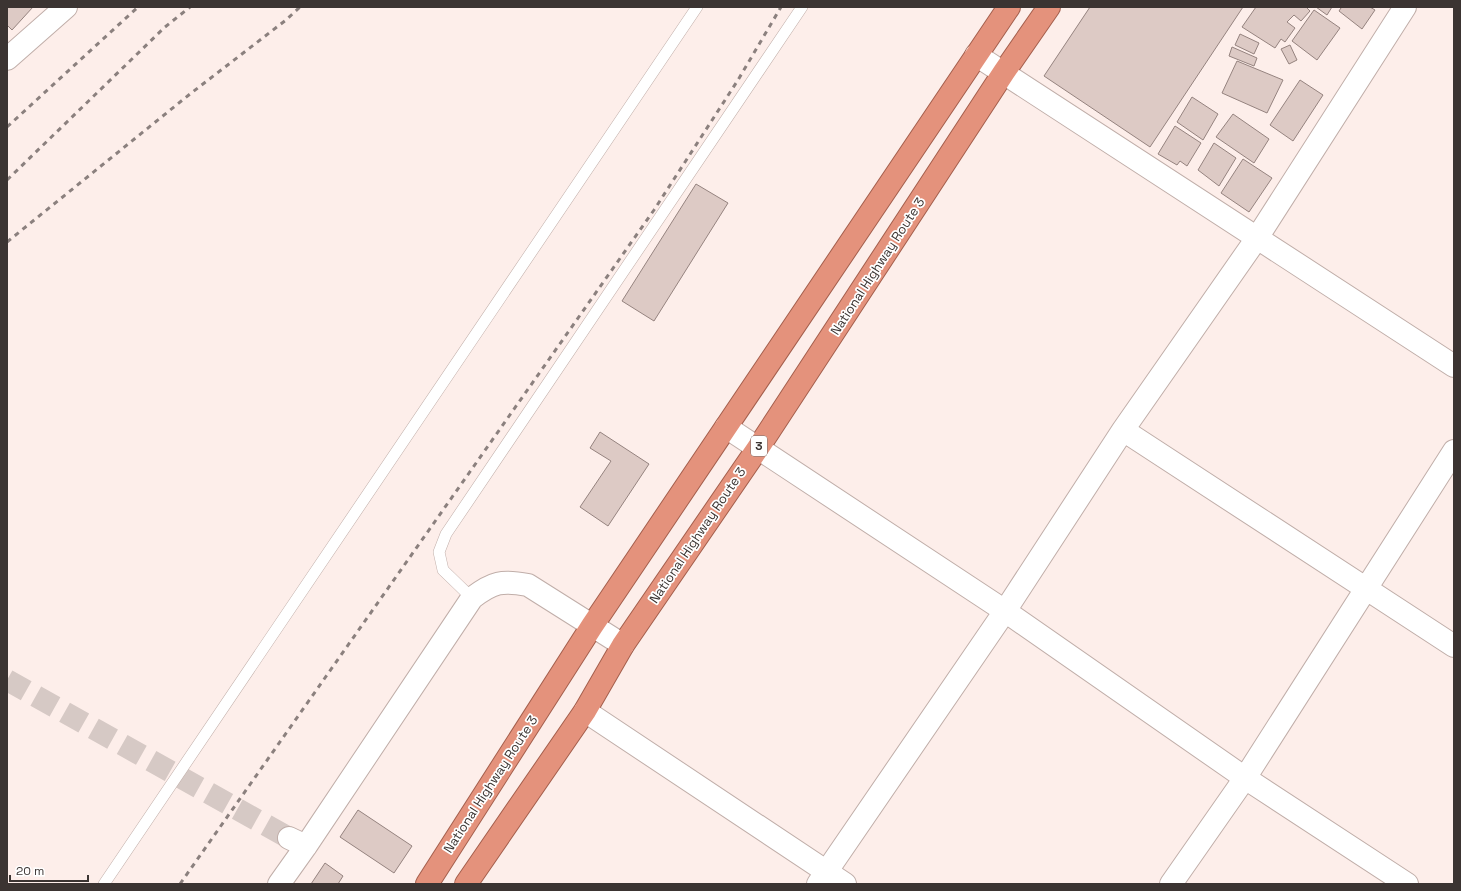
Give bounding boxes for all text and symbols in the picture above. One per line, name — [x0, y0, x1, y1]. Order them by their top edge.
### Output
street label: National Highway Route 3 — [827, 194, 928, 338]
road number: 3 — [751, 436, 767, 456]
street label: National Highway Route 3 — [645, 464, 749, 607]
street label: National Highway Route 3 — [440, 712, 541, 856]
scale bar — [10, 857, 88, 883]
text: 20 m — [16, 863, 44, 879]

